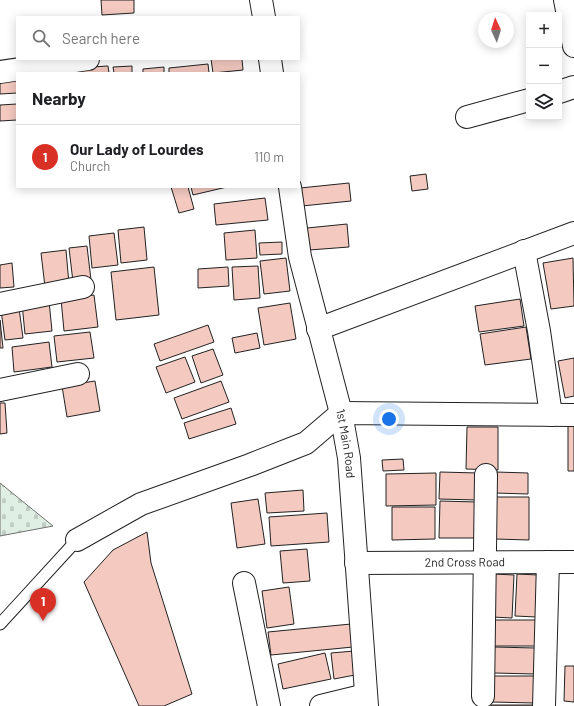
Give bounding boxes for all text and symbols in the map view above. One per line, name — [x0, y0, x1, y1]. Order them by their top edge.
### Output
north arrow — [478, 12, 514, 48]
map controls — [526, 12, 562, 120]
button: + — [526, 12, 562, 48]
search box — [16, 16, 300, 60]
icon: search — [30, 27, 52, 49]
text: Search here — [62, 29, 140, 47]
button: − — [526, 48, 562, 84]
button: layers — [526, 84, 562, 120]
text: Nearby — [32, 88, 86, 108]
text: Our Lady of Lourdes — [70, 140, 204, 158]
text: 1 — [43, 149, 47, 165]
text: 110 m — [254, 149, 284, 165]
text: Church — [70, 158, 110, 174]
street label: 1st Main Road — [334, 407, 358, 479]
your location — [379, 409, 399, 429]
street label: 2nd Cross Road — [425, 554, 505, 569]
pin: 1 — [30, 588, 56, 621]

